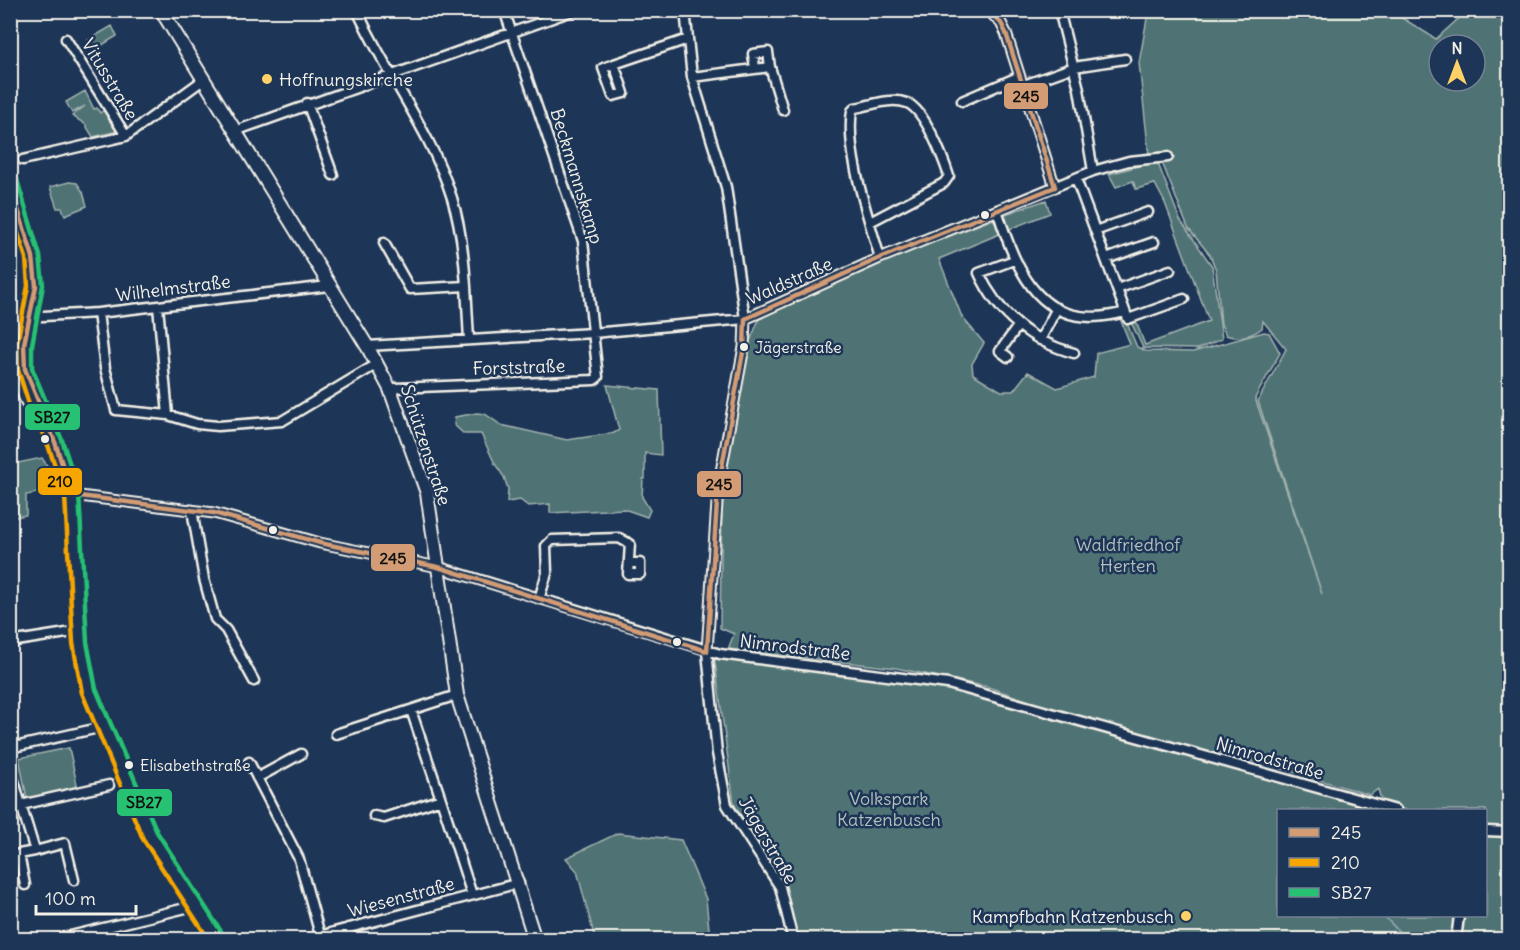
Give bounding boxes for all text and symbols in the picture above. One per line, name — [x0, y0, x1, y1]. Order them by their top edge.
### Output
north arrow — [1427, 33, 1487, 93]
street label: Vitusstraße — [77, 34, 143, 124]
text: N — [1451, 38, 1463, 58]
place label: Hoffnungskirche — [279, 68, 413, 91]
marker: Hoffnungskirche — [260, 72, 274, 86]
line badge: 245 — [1003, 82, 1049, 110]
text: 245 — [1013, 86, 1039, 106]
street label: Beckmannskamp — [545, 106, 609, 246]
unlabelled marker — [979, 209, 991, 221]
street label: Waldstraße — [742, 252, 836, 310]
street label: Wilhelmstraße — [114, 270, 232, 306]
place label: Jägerstraße — [755, 337, 842, 357]
marker: Jägerstraße — [738, 341, 750, 353]
street label: Forststraße — [472, 354, 566, 380]
street label: Schützenstraße — [396, 382, 456, 508]
line badge: SB27 — [24, 403, 81, 431]
text: SB27 — [34, 407, 70, 427]
unlabelled marker — [39, 433, 51, 445]
line badge: 210 — [37, 467, 83, 496]
line badge: 245 — [696, 470, 742, 498]
text: 210 — [47, 471, 73, 491]
text: 245 — [706, 474, 732, 494]
unlabelled marker — [267, 524, 279, 536]
park label: Waldfriedhof Herten — [1076, 533, 1181, 577]
line badge: 245 — [370, 543, 416, 572]
text: 245 — [380, 548, 406, 568]
street label: Nimrodstraße — [738, 629, 852, 665]
unlabelled marker — [671, 636, 683, 648]
street label: Nimrodstraße — [1213, 732, 1327, 784]
place label: Elisabethstraße — [140, 755, 251, 775]
marker: Elisabethstraße — [123, 759, 135, 771]
park label: Volkspark Katzenbusch — [837, 787, 941, 831]
line badge: SB27 — [116, 788, 173, 817]
text: SB27 — [126, 792, 162, 812]
street label: Jägerstraße — [734, 792, 802, 888]
legend — [1277, 809, 1487, 917]
text: 245 — [1331, 821, 1361, 844]
text: 210 — [1331, 851, 1360, 874]
street label: Wiesenstraße — [345, 872, 457, 922]
scale bar — [36, 878, 136, 916]
text: SB27 — [1331, 881, 1372, 904]
text: 100 m — [45, 887, 96, 910]
place label: Kampfbahn Katzenbusch — [972, 905, 1174, 928]
marker: Kampfbahn Katzenbusch — [1179, 909, 1193, 923]

